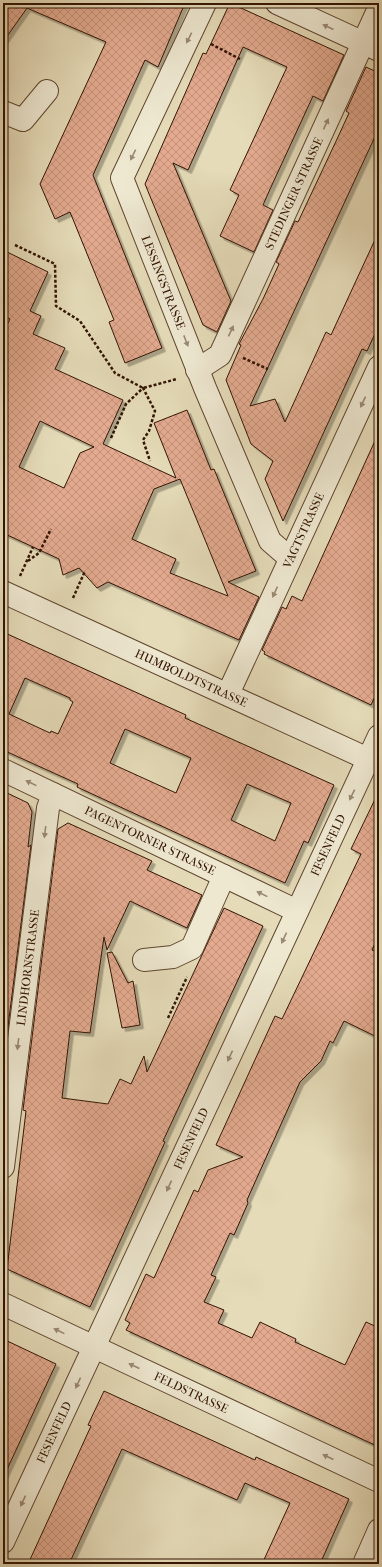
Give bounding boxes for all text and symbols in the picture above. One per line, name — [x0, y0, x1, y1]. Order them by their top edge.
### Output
one-way arrow — [322, 24, 334, 30]
one-way arrow — [186, 33, 192, 44]
one-way arrow — [323, 119, 329, 130]
street label: STEDINGER STRASSE — [262, 135, 326, 252]
one-way arrow — [130, 150, 136, 161]
street label: LESSINGSTRASSE — [138, 234, 188, 331]
one-way arrow — [228, 326, 234, 337]
one-way arrow — [184, 335, 190, 347]
one-way arrow — [360, 396, 366, 408]
street label: VAGTSTRASSE — [280, 491, 327, 572]
one-way arrow — [272, 586, 278, 597]
street label: HUMBOLDTSTRASSE — [133, 646, 250, 710]
one-way arrow — [25, 780, 36, 786]
one-way arrow — [349, 789, 355, 801]
street label: PAGENTORNER STRASSE — [82, 803, 218, 878]
street label: FESENFELD — [308, 812, 349, 878]
one-way arrow — [42, 826, 48, 838]
one-way arrow — [256, 891, 267, 897]
street label: LINDHORNSTRASSE — [14, 909, 42, 1026]
one-way arrow — [281, 932, 287, 943]
one-way arrow — [15, 1038, 21, 1050]
one-way arrow — [227, 1050, 233, 1061]
street label: FESENFELD — [171, 1106, 212, 1172]
one-way arrow — [166, 1181, 172, 1192]
one-way arrow — [53, 1328, 65, 1334]
one-way arrow — [128, 1363, 139, 1369]
street label: FELDSTRASSE — [152, 1369, 231, 1416]
one-way arrow — [75, 1377, 81, 1389]
street label: FESENFELD — [34, 1399, 75, 1465]
one-way arrow — [322, 1454, 333, 1460]
one-way arrow — [20, 1495, 26, 1506]

